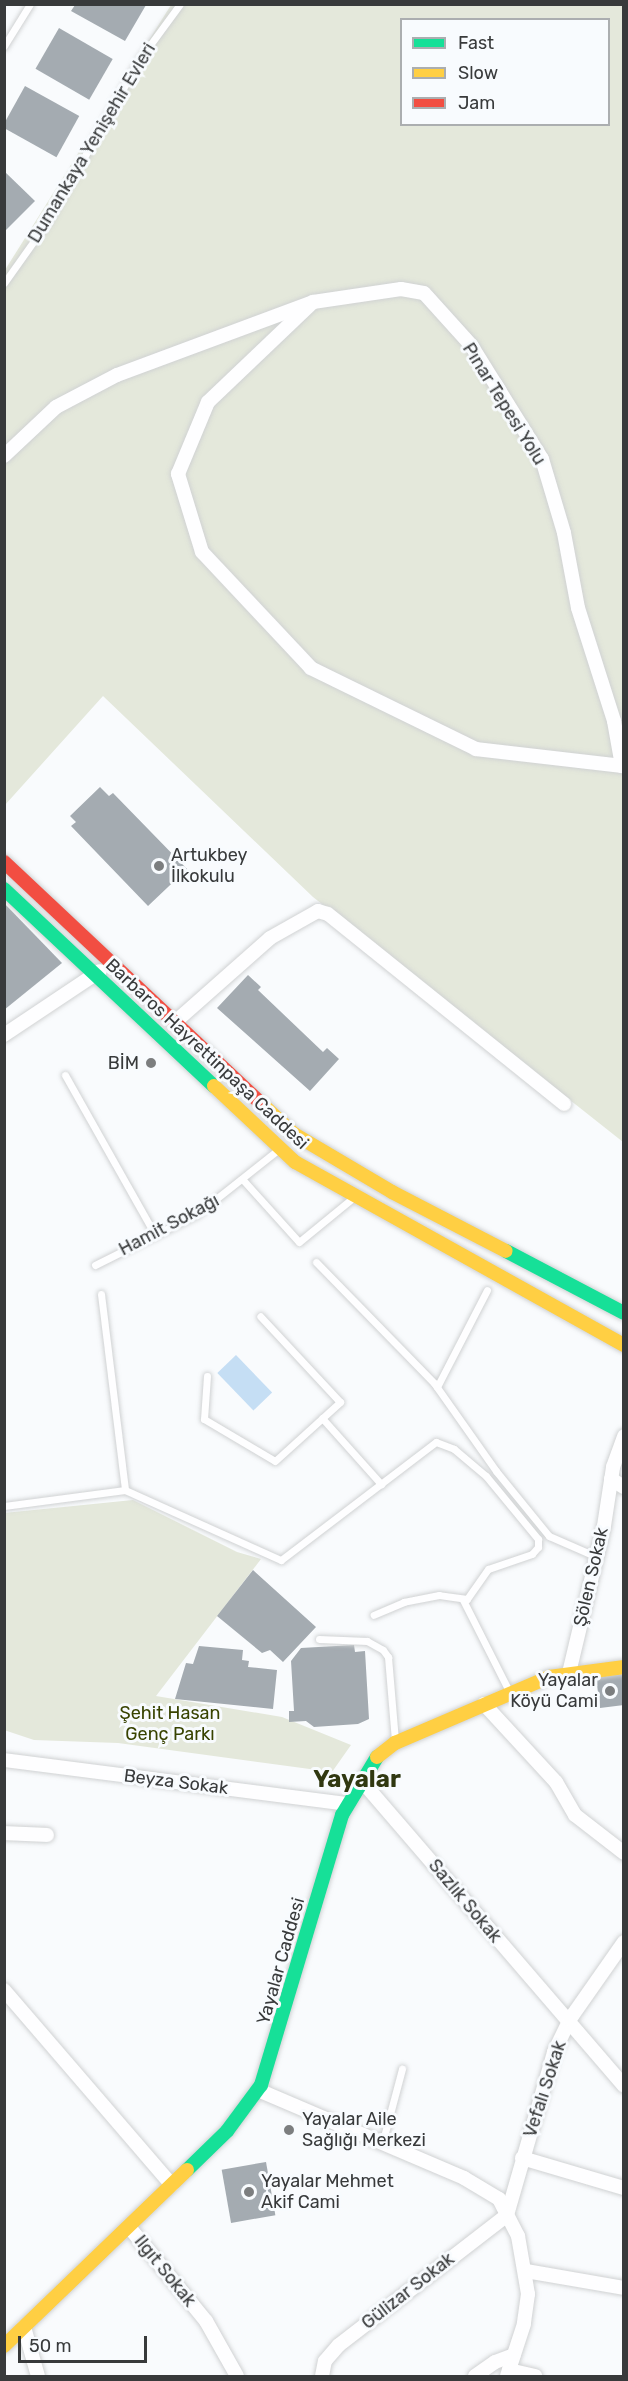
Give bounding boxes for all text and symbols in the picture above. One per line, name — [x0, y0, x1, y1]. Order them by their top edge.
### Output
legend — [400, 18, 610, 126]
text: Fast — [458, 32, 494, 54]
street label: Dumankaya Yenişehir Evleri — [23, 39, 161, 247]
text: Slow — [458, 62, 498, 84]
text: Jam — [458, 92, 495, 114]
street label: Pınar Tepesi Yolu — [457, 338, 551, 470]
place label: Artukbey İlkokulu — [171, 845, 247, 888]
marker: Artukbey İlkokulu — [152, 859, 166, 873]
street label: Barbaros Hayrettinpaşa Caddesi — [101, 954, 313, 1154]
place label: BİM — [108, 1052, 139, 1074]
marker: BİM — [144, 1056, 158, 1070]
street label: Hamit Sokağı — [115, 1190, 223, 1260]
street label: Şölen Sokak — [569, 1525, 613, 1629]
place label: Yayalar Köyü Cami — [510, 1670, 598, 1712]
marker: Yayalar Köyü Cami — [603, 1684, 617, 1698]
park label: Şehit Hasan Genç Parkı — [120, 1703, 220, 1746]
street label: Beyza Sokak — [123, 1765, 229, 1799]
district label: Yayalar — [313, 1766, 401, 1794]
street label: Sazlık Sokak — [424, 1855, 506, 1947]
street label: Yayalar Caddesi — [252, 1895, 310, 2027]
street label: Vefalı Sokak — [519, 2038, 571, 2140]
place label: Yayalar Aile Sağlığı Merkezi — [302, 2109, 426, 2152]
marker: Yayalar Aile Sağlığı Merkezi — [280, 2121, 298, 2139]
place label: Yayalar Mehmet Akif Cami — [261, 2171, 394, 2214]
marker: Yayalar Mehmet Akif Cami — [242, 2185, 256, 2199]
street label: Ilgıt Sokak — [130, 2231, 200, 2311]
street label: Gülizar Sokak — [357, 2248, 459, 2334]
scale bar — [21, 2324, 150, 2362]
text: 50 m — [29, 2335, 72, 2357]

